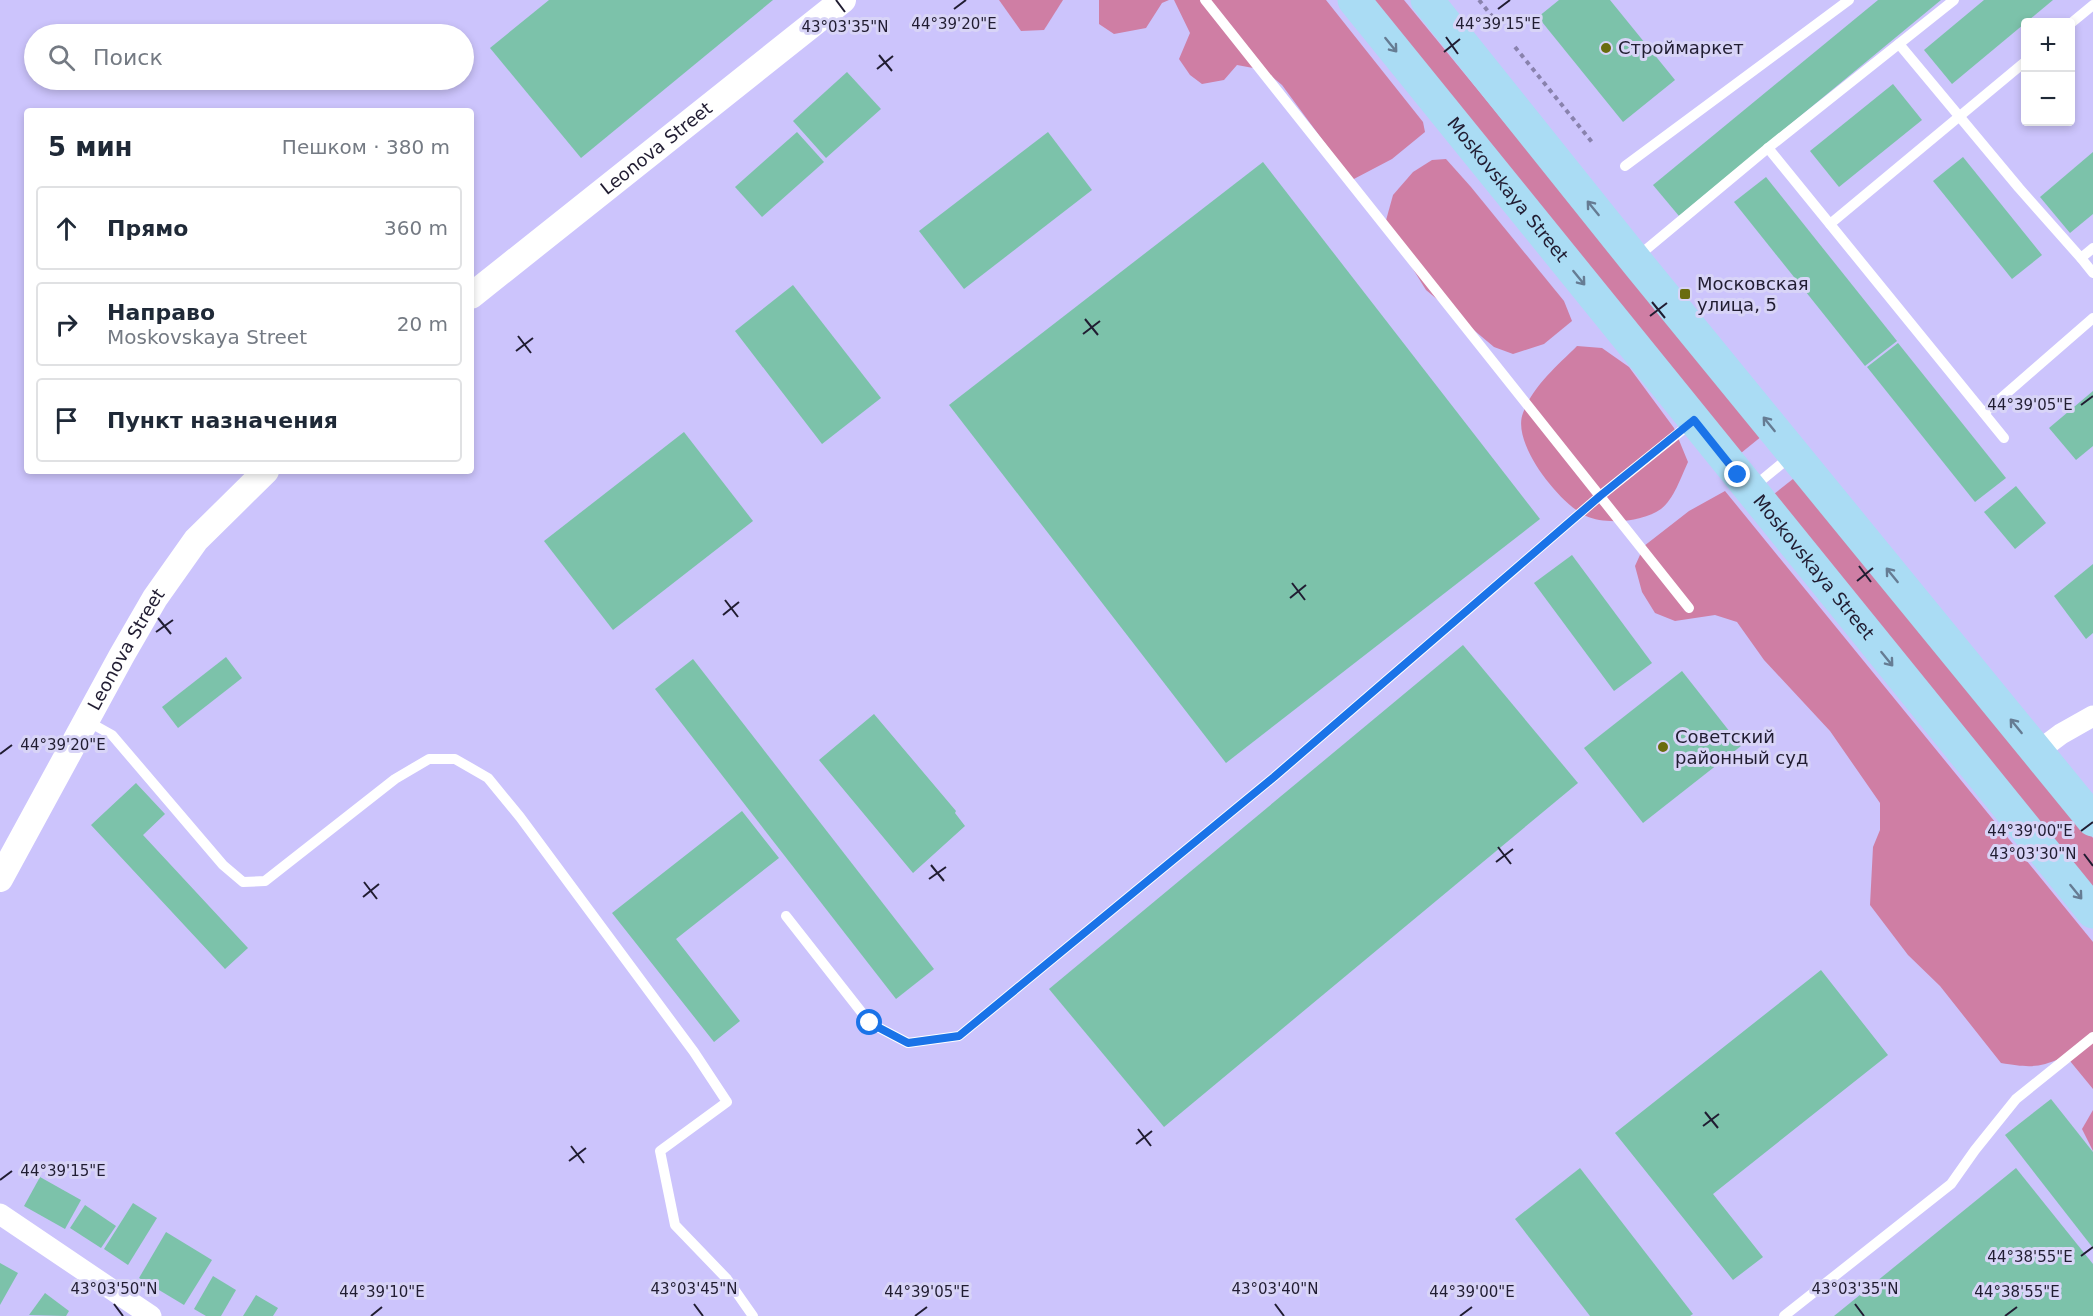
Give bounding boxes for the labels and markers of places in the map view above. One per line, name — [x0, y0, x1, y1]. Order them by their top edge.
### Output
place label: Строймаркет — [1618, 37, 1744, 58]
marker: Строймаркет — [1599, 41, 1613, 55]
place label: Московская улица, 5 — [1697, 273, 1809, 315]
marker: Московская улица, 5 — [1678, 287, 1692, 301]
place label: Советский районный суд — [1675, 726, 1808, 768]
marker: Советский районный суд — [1656, 740, 1670, 754]

